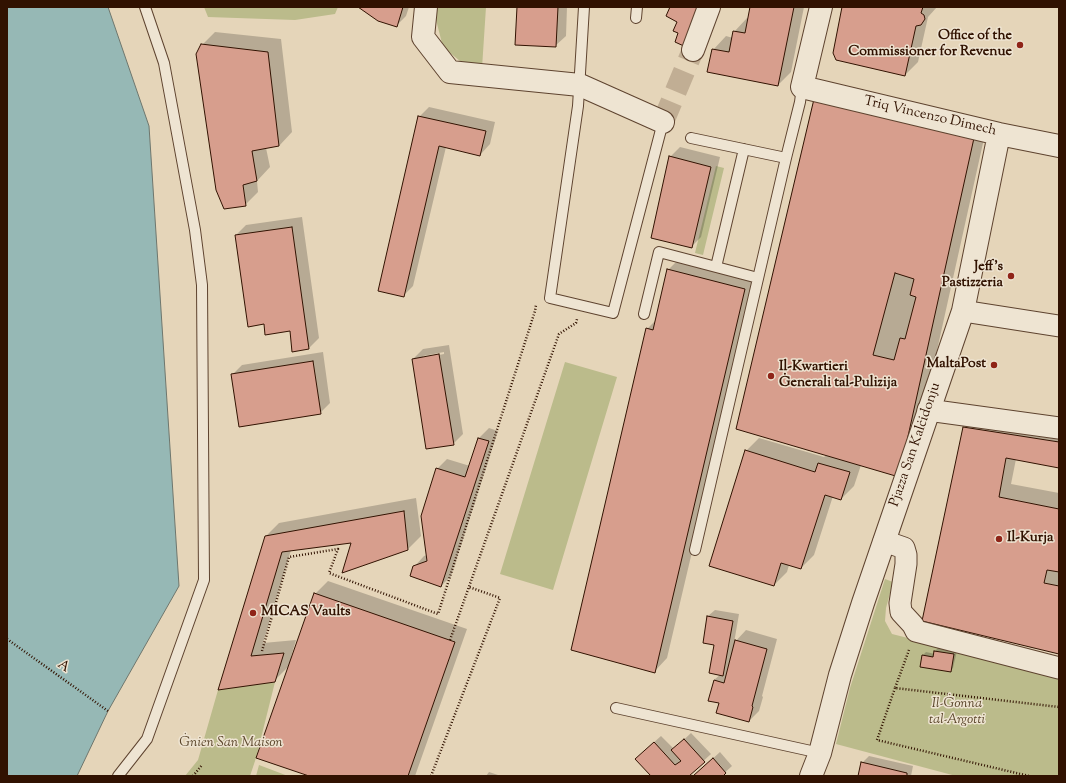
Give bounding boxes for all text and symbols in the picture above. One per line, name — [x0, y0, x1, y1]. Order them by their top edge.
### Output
place label: Office of the Commissioner for Revenue — [848, 29, 1012, 62]
marker: Office of the Commissioner for Revenue — [1015, 40, 1025, 50]
street label: Triq Vincenzo Dimech — [862, 94, 998, 140]
place label: Jeff's Pastizzeria — [942, 260, 1003, 292]
marker: Jeff's Pastizzeria — [1006, 271, 1016, 281]
place label: MaltaPost — [926, 357, 986, 373]
place label: Il-Kwartieri Ġenerali tal-Pulizija — [779, 360, 897, 392]
marker: MaltaPost — [989, 360, 999, 370]
marker: Il-Kwartieri Ġenerali tal-Pulizija — [766, 371, 776, 381]
street label: Pjazza San Kalċidonju — [887, 381, 945, 509]
place label: Il-Kurja — [1007, 531, 1053, 547]
marker: Il-Kurja — [994, 534, 1004, 544]
place label: MICAS Vaults — [261, 605, 350, 621]
marker: MICAS Vaults — [248, 608, 258, 618]
street label: A — [54, 657, 72, 677]
park label: Il-Ġonna tal-Argotti — [929, 697, 985, 730]
park label: Ġnien San Maison — [179, 736, 283, 752]

